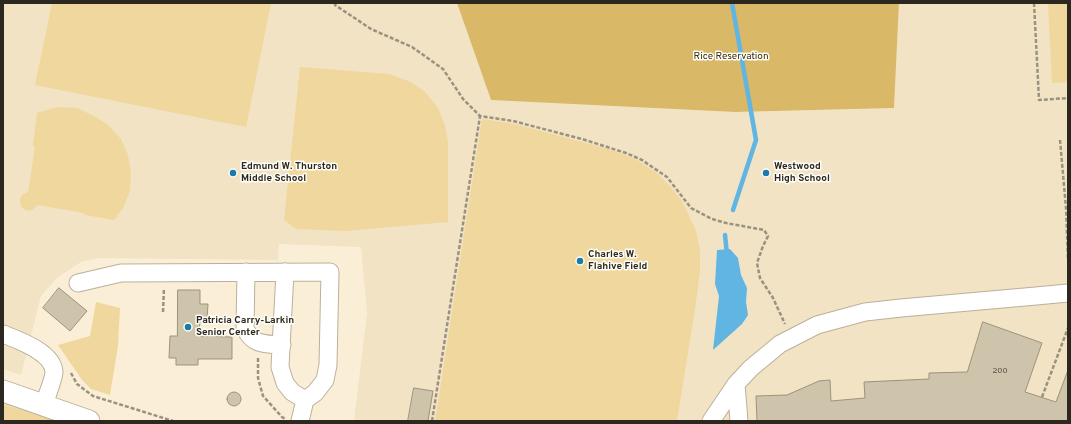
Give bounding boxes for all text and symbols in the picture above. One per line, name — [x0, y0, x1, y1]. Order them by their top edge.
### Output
park label: Rice Reservation — [693, 51, 769, 63]
place label: Edmund W. Thurston Middle School — [241, 161, 337, 184]
place label: Westwood High School — [774, 161, 830, 184]
marker: Edmund W. Thurston Middle School — [228, 168, 238, 178]
marker: Westwood High School — [761, 168, 771, 178]
place label: Charles W. Flahive Field — [588, 249, 647, 272]
marker: Charles W. Flahive Field — [575, 256, 585, 266]
place label: Patricia Carry-Larkin Senior Center — [196, 315, 294, 338]
marker: Patricia Carry-Larkin Senior Center — [183, 322, 193, 332]
house number: 200 — [992, 366, 1008, 376]

